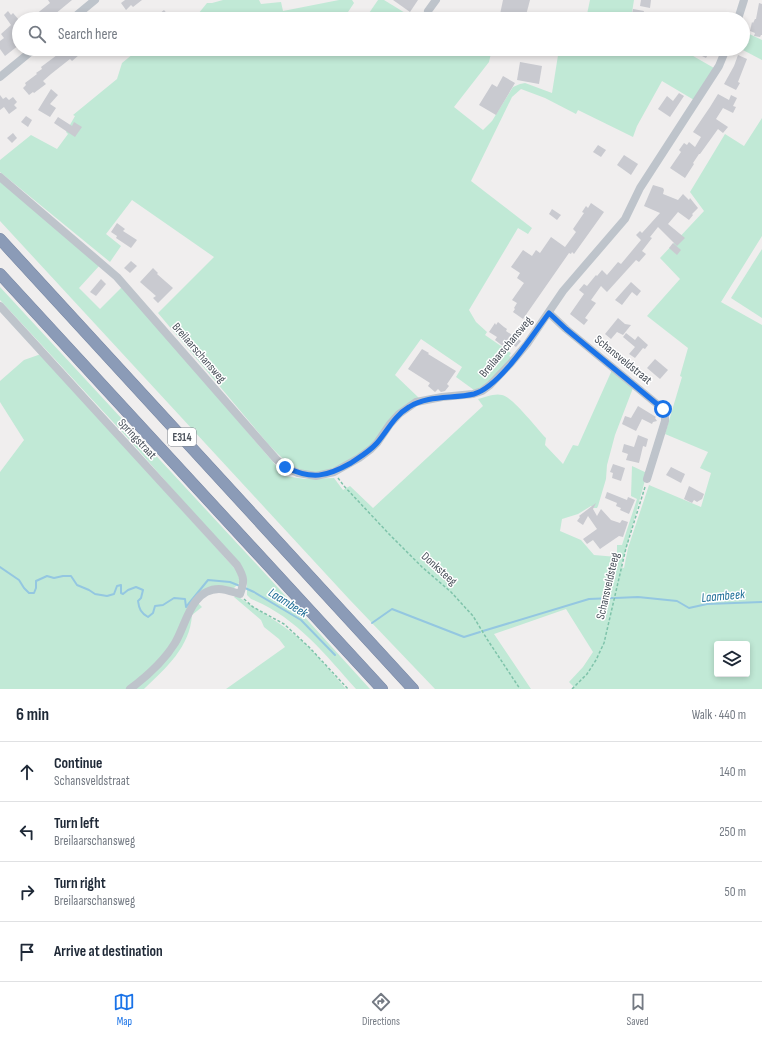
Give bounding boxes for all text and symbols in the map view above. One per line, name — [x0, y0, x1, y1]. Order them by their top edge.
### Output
search box — [12, 12, 750, 56]
icon: search — [26, 23, 48, 45]
text: Search here — [58, 25, 118, 44]
street label: Breilaarschansweg — [476, 313, 536, 381]
street label: Breilaarschansweg — [169, 320, 229, 386]
street label: Schansveldstraat — [591, 332, 655, 388]
route start — [654, 400, 672, 418]
street label: Springstraat — [115, 416, 160, 463]
road number: E314 — [168, 428, 196, 446]
route end — [276, 458, 294, 476]
street label: Donksteeg — [418, 549, 460, 589]
street label: Schansveldsteeg — [593, 551, 623, 621]
water label: Laambeek — [265, 585, 312, 622]
water label: Laambeek — [701, 586, 747, 606]
map controls — [714, 641, 750, 677]
button: layers — [714, 641, 750, 677]
text: 6 min — [16, 705, 49, 725]
text: Walk · 440 m — [692, 707, 746, 723]
text: Continue — [54, 754, 103, 773]
icon: ahead — [16, 761, 38, 783]
text: 140 m — [720, 764, 746, 780]
text: Schansveldstraat — [54, 773, 130, 789]
text: Turn left — [54, 814, 99, 833]
icon: left — [16, 821, 38, 843]
text: 250 m — [719, 824, 746, 840]
text: Breilaarschansweg — [54, 833, 135, 849]
text: Turn right — [54, 874, 106, 893]
icon: right — [16, 881, 38, 903]
text: 50 m — [725, 884, 746, 900]
text: Breilaarschansweg — [54, 893, 135, 909]
icon: arrive — [16, 941, 38, 963]
text: Arrive at destination — [54, 942, 163, 961]
tab: Map — [113, 991, 135, 1028]
tab: Directions — [362, 991, 400, 1028]
tab: Saved — [627, 991, 649, 1028]

